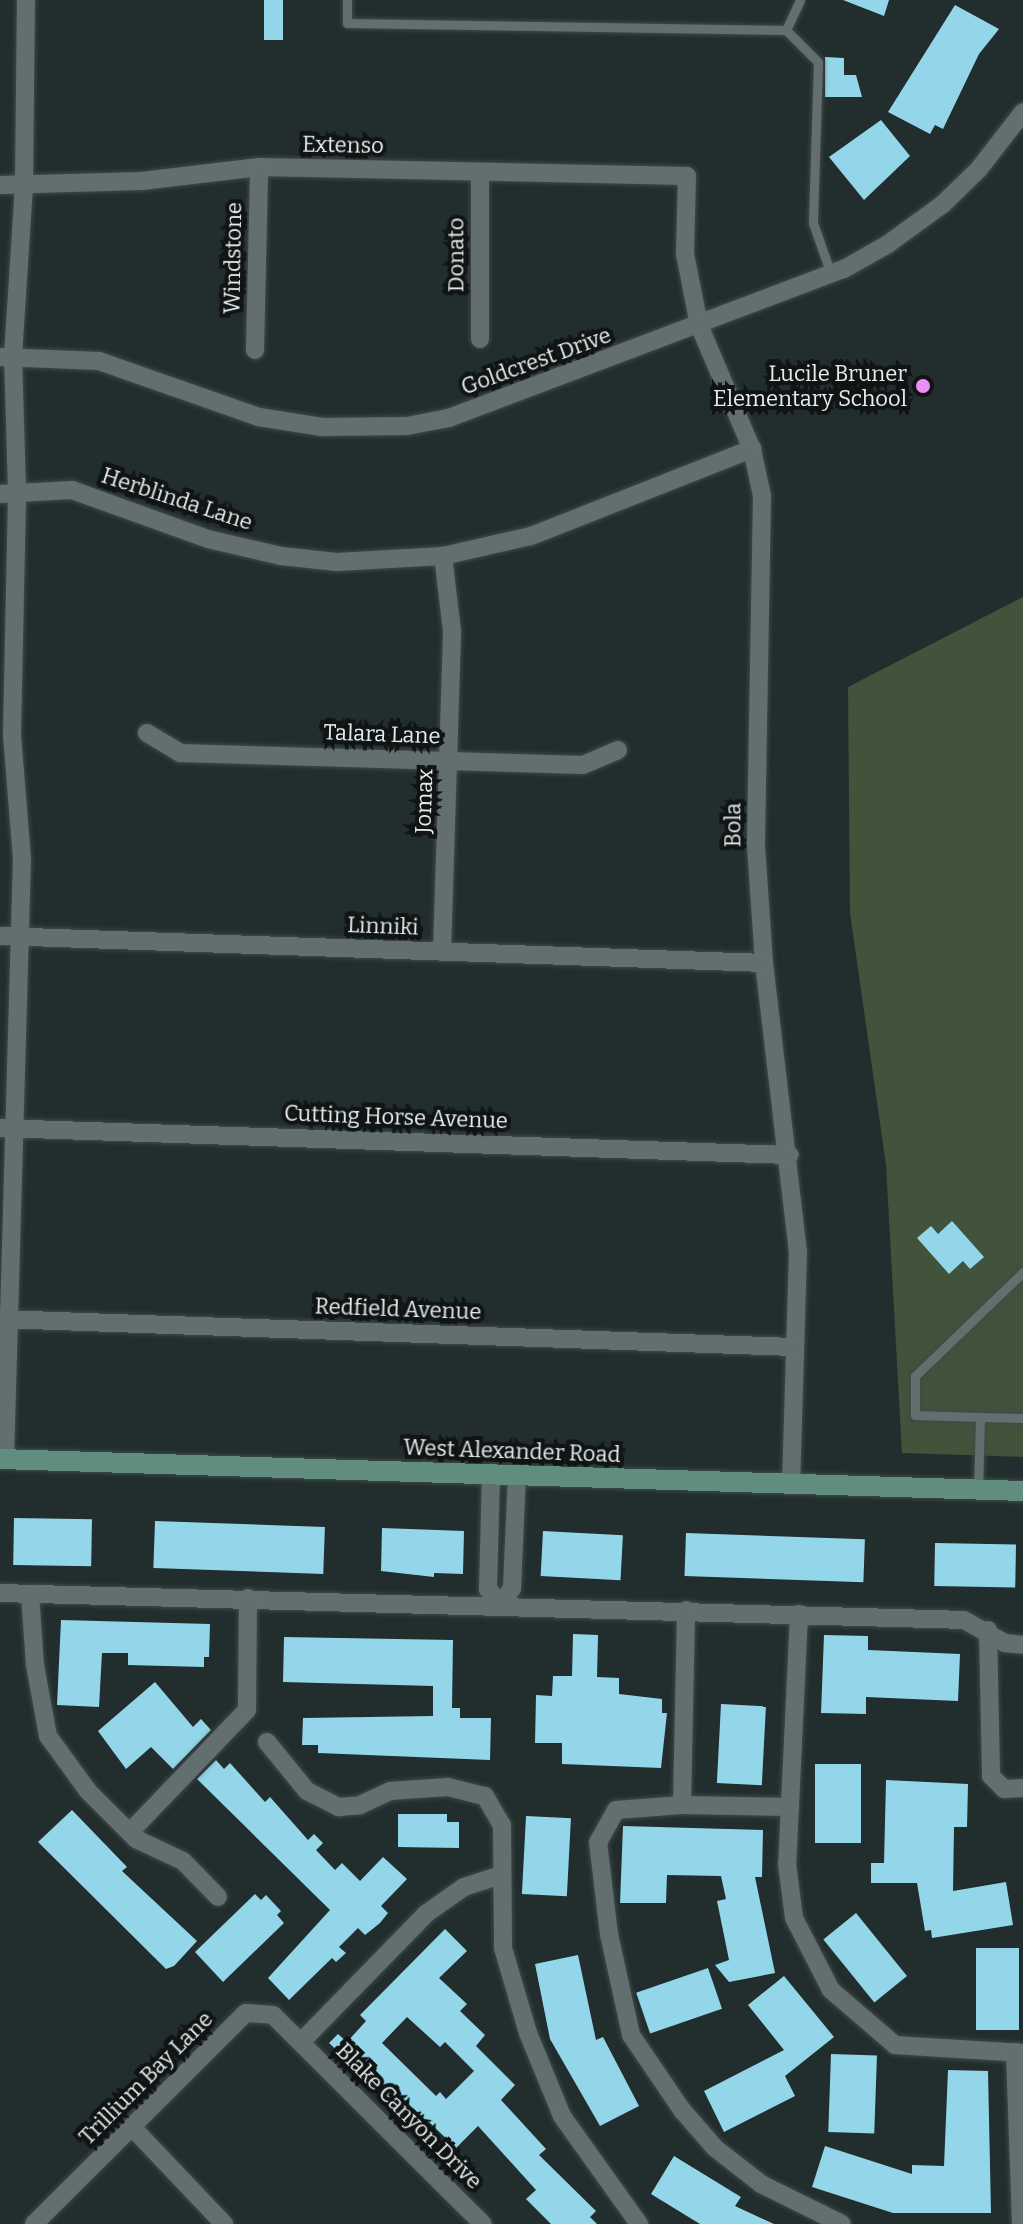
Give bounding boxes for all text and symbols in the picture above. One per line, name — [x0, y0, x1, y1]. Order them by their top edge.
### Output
street label: Extenso — [302, 131, 384, 159]
street label: Windstone — [219, 202, 247, 314]
street label: Donato — [443, 218, 469, 292]
street label: Goldcrest Drive — [457, 322, 615, 400]
place label: Lucile Bruner Elementary School — [713, 360, 907, 412]
marker: Lucile Bruner Elementary School — [914, 377, 932, 395]
street label: Herblinda Lane — [98, 462, 256, 536]
street label: Talara Lane — [323, 719, 441, 749]
street label: Jomax — [410, 768, 438, 834]
street label: Bola — [720, 803, 746, 847]
street label: Linniki — [347, 912, 419, 940]
street label: Cutting Horse Avenue — [284, 1100, 508, 1134]
street label: Redfield Avenue — [314, 1293, 482, 1325]
street label: West Alexander Road — [403, 1434, 621, 1468]
street label: Trillium Bay Lane — [74, 2006, 218, 2150]
street label: Blake Canyon Drive — [331, 2038, 487, 2194]

